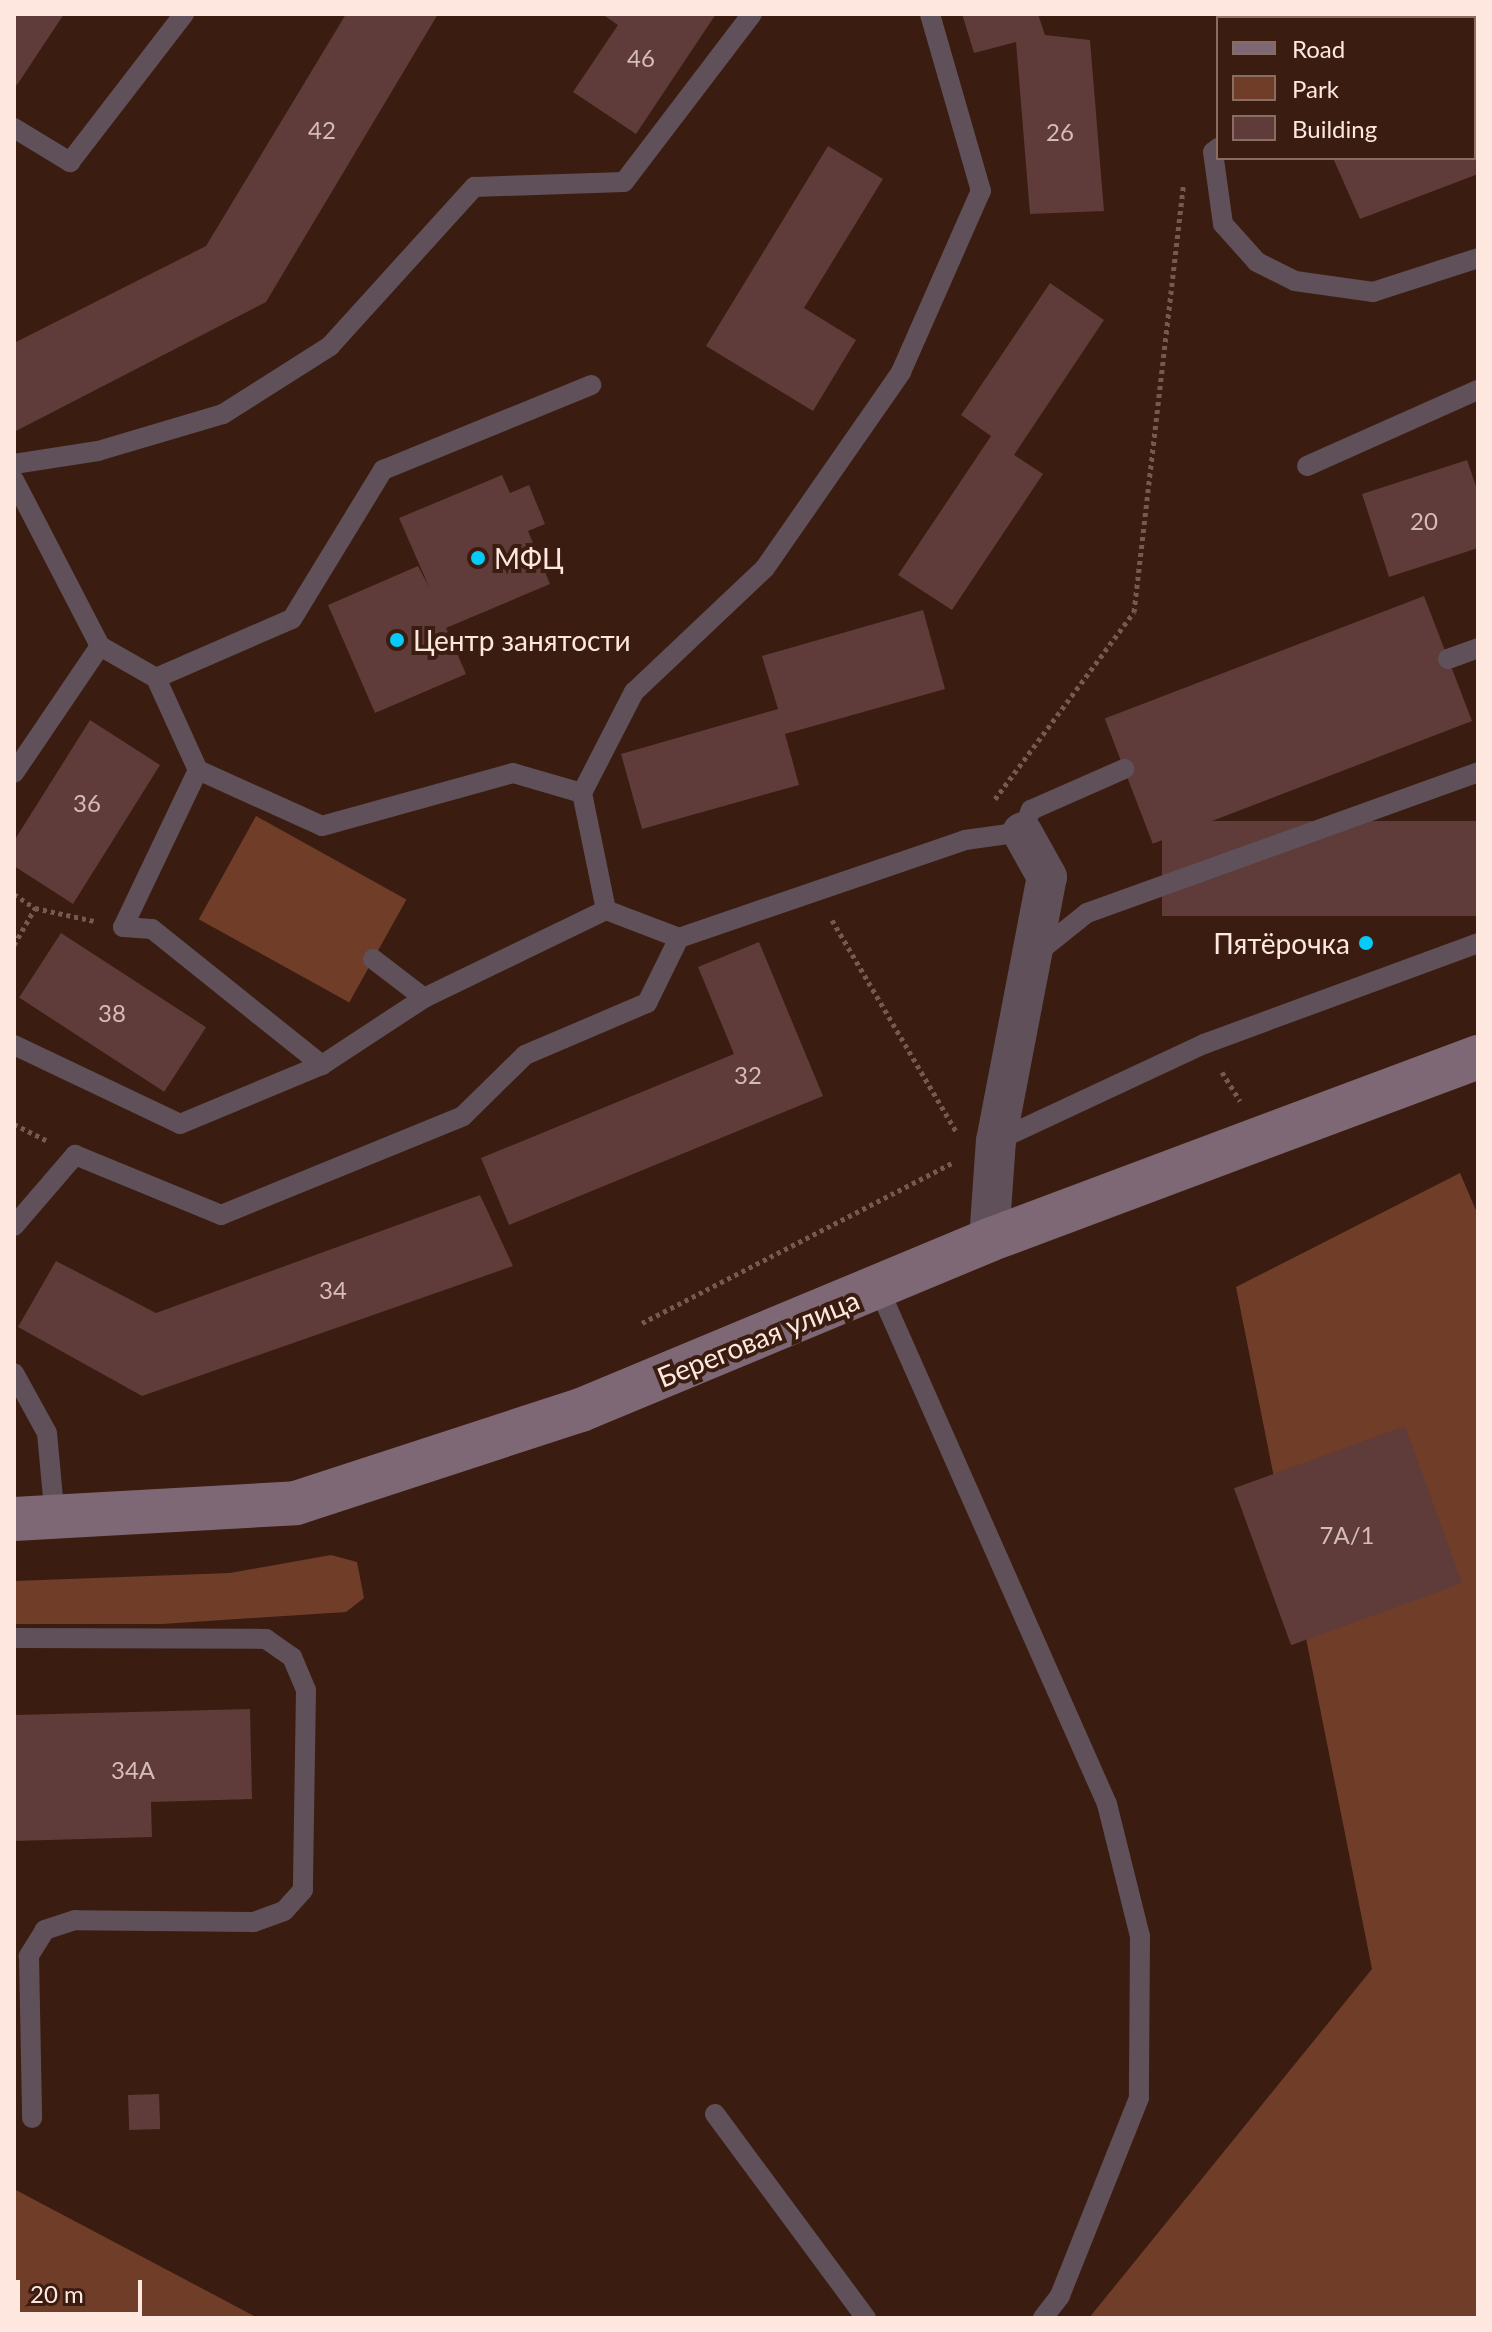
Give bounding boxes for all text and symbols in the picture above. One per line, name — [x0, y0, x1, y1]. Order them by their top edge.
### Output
legend — [1216, 16, 1476, 160]
text: Road — [1292, 34, 1345, 63]
house number: 46 — [627, 44, 655, 72]
text: Park — [1292, 74, 1339, 103]
text: Building — [1292, 114, 1377, 143]
house number: 42 — [308, 116, 336, 144]
house number: 26 — [1046, 118, 1074, 146]
house number: 20 — [1410, 507, 1438, 535]
place label: МФЦ — [494, 541, 564, 575]
marker: МФЦ — [469, 549, 487, 567]
place label: Центр занятости — [413, 623, 631, 657]
marker: Центр занятости — [388, 631, 406, 649]
house number: 36 — [73, 789, 101, 817]
place label: Пятёрочка — [1213, 926, 1350, 960]
marker: Пятёрочка — [1357, 934, 1375, 952]
house number: 38 — [98, 999, 126, 1027]
house number: 32 — [734, 1061, 762, 1089]
house number: 34 — [319, 1276, 347, 1304]
street label: Береговая улица — [652, 1282, 864, 1394]
house number: 7А/1 — [1320, 1521, 1374, 1549]
house number: 34А — [111, 1756, 155, 1784]
scale bar — [20, 2264, 146, 2314]
text: 20 m — [30, 2279, 84, 2308]

